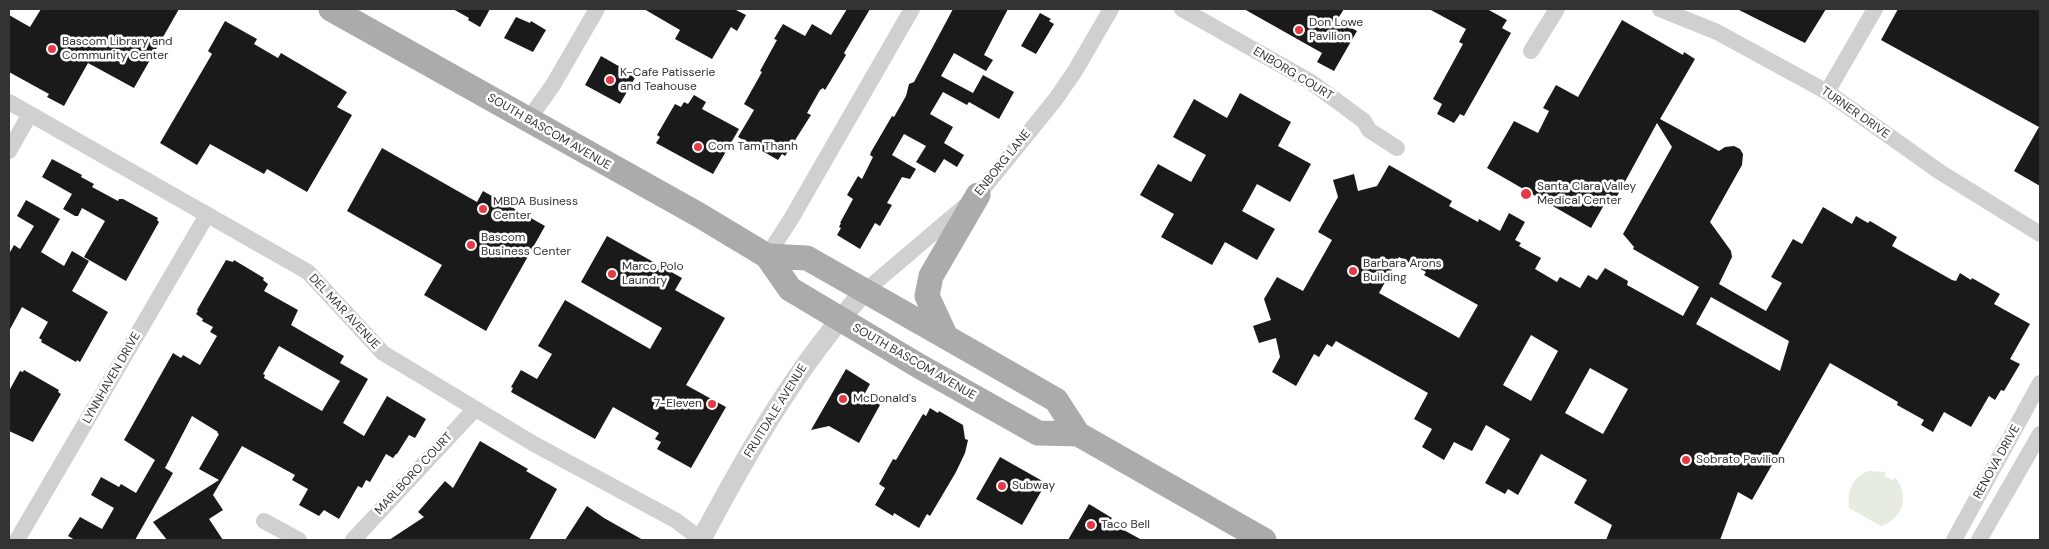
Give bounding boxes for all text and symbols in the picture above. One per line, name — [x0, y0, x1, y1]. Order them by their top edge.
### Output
place label: Don Lowe Pavilion — [1309, 16, 1363, 44]
marker: Don Lowe Pavilion — [1293, 24, 1305, 36]
place label: Bascom Library and Community Center — [62, 35, 173, 63]
marker: Bascom Library and Community Center — [46, 43, 58, 55]
street label: ENBORG COURT — [1250, 44, 1336, 104]
place label: K-Cafe Patisserie and Teahouse — [620, 66, 715, 94]
marker: K-Cafe Patisserie and Teahouse — [604, 74, 616, 86]
street label: TURNER DRIVE — [1818, 84, 1892, 142]
street label: SOUTH BASCOM AVENUE — [485, 91, 613, 173]
street label: ENBORG LANE — [972, 127, 1034, 199]
place label: Com Tam Thanh — [708, 140, 798, 154]
marker: Com Tam Thanh — [692, 141, 704, 153]
place label: Santa Clara Valley Medical Center — [1537, 180, 1636, 208]
marker: Santa Clara Valley Medical Center — [1519, 187, 1533, 201]
place label: MBDA Business Center — [493, 195, 578, 223]
marker: MBDA Business Center — [477, 203, 489, 215]
place label: Bascom Business Center — [481, 231, 571, 259]
marker: Bascom Business Center — [465, 239, 477, 251]
place label: Barbara Arons Building — [1363, 257, 1442, 285]
place label: Marco Polo Laundry — [622, 260, 684, 288]
marker: Barbara Arons Building — [1347, 265, 1359, 277]
marker: Marco Polo Laundry — [606, 268, 618, 280]
street label: DEL MAR AVENUE — [305, 271, 383, 353]
street label: SOUTH BASCOM AVENUE — [850, 321, 978, 403]
street label: LYNNHAVEN DRIVE — [80, 330, 144, 426]
street label: FRUITDALE AVENUE — [741, 362, 811, 460]
place label: McDonald's — [853, 392, 917, 406]
marker: McDonald's — [837, 393, 849, 405]
place label: 7-Eleven — [654, 397, 702, 411]
marker: 7-Eleven — [706, 398, 718, 410]
street label: RENOVA DRIVE — [1971, 423, 2023, 501]
street label: MARLBORO COURT — [372, 430, 456, 518]
place label: Sobrato Pavilion — [1696, 453, 1785, 467]
marker: Sobrato Pavilion — [1680, 454, 1692, 466]
place label: Subway — [1012, 479, 1055, 493]
marker: Subway — [996, 480, 1008, 492]
place label: Taco Bell — [1101, 518, 1150, 532]
marker: Taco Bell — [1085, 519, 1097, 531]

